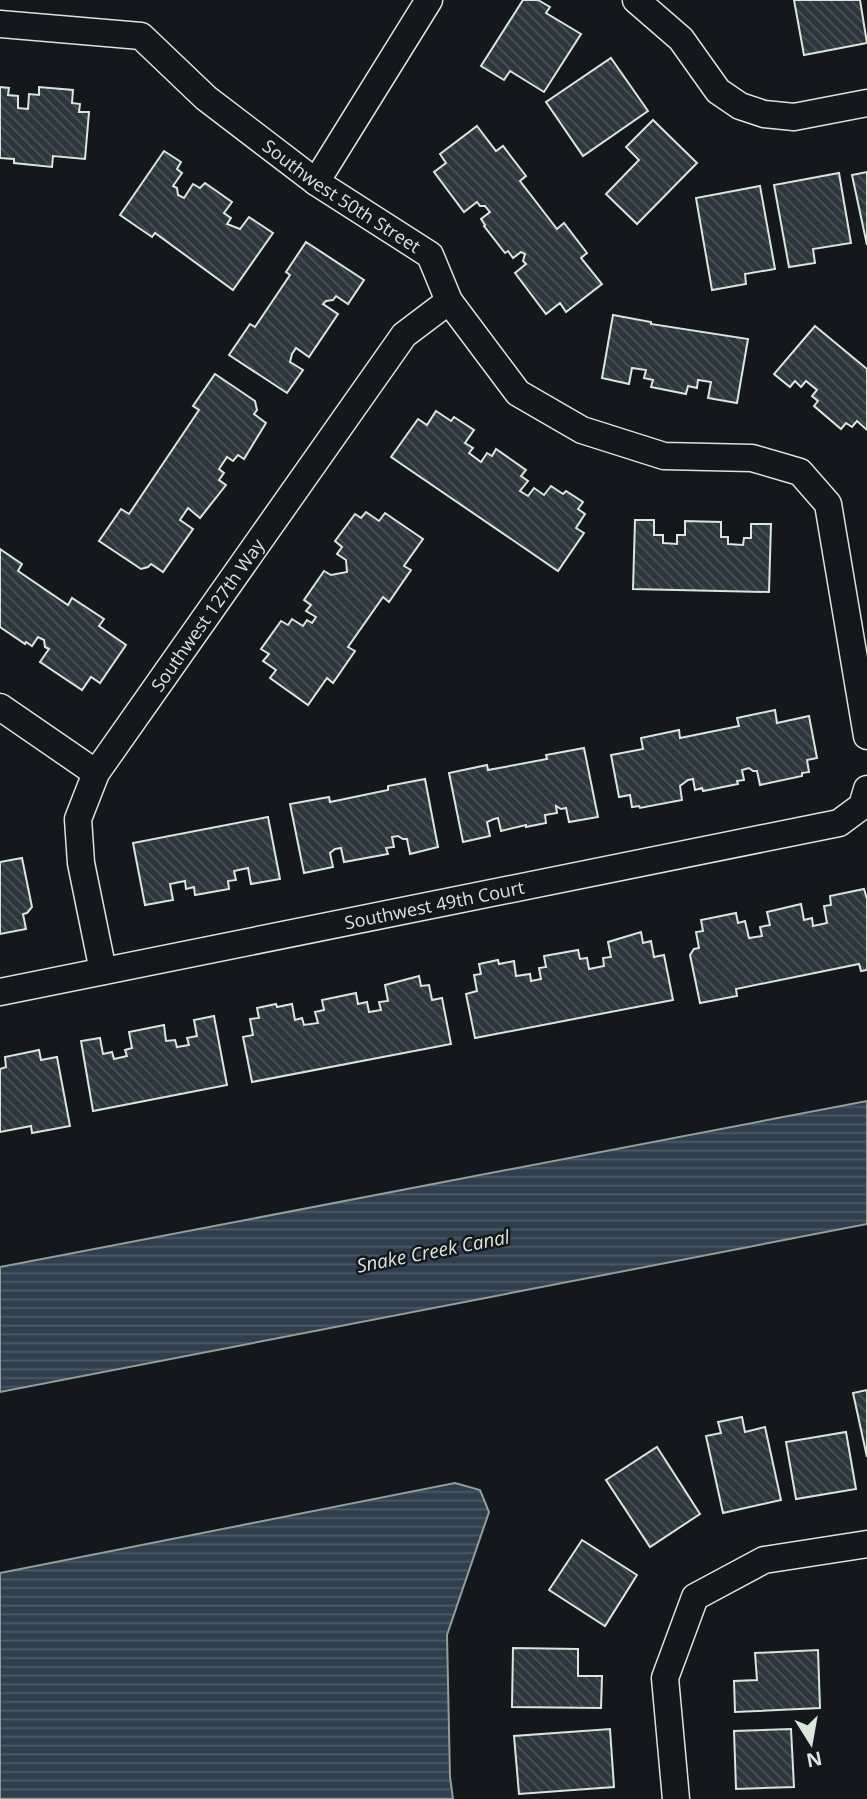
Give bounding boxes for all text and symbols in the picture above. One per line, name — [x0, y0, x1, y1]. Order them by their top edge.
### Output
street label: Southwest 50th Street — [258, 134, 425, 258]
street label: Southwest 127th Way — [145, 533, 270, 696]
street label: Southwest 49th Court — [342, 875, 526, 934]
water label: Snake Creek Canal — [354, 1223, 513, 1279]
north arrow — [776, 1708, 846, 1778]
text: N — [804, 1745, 824, 1774]

